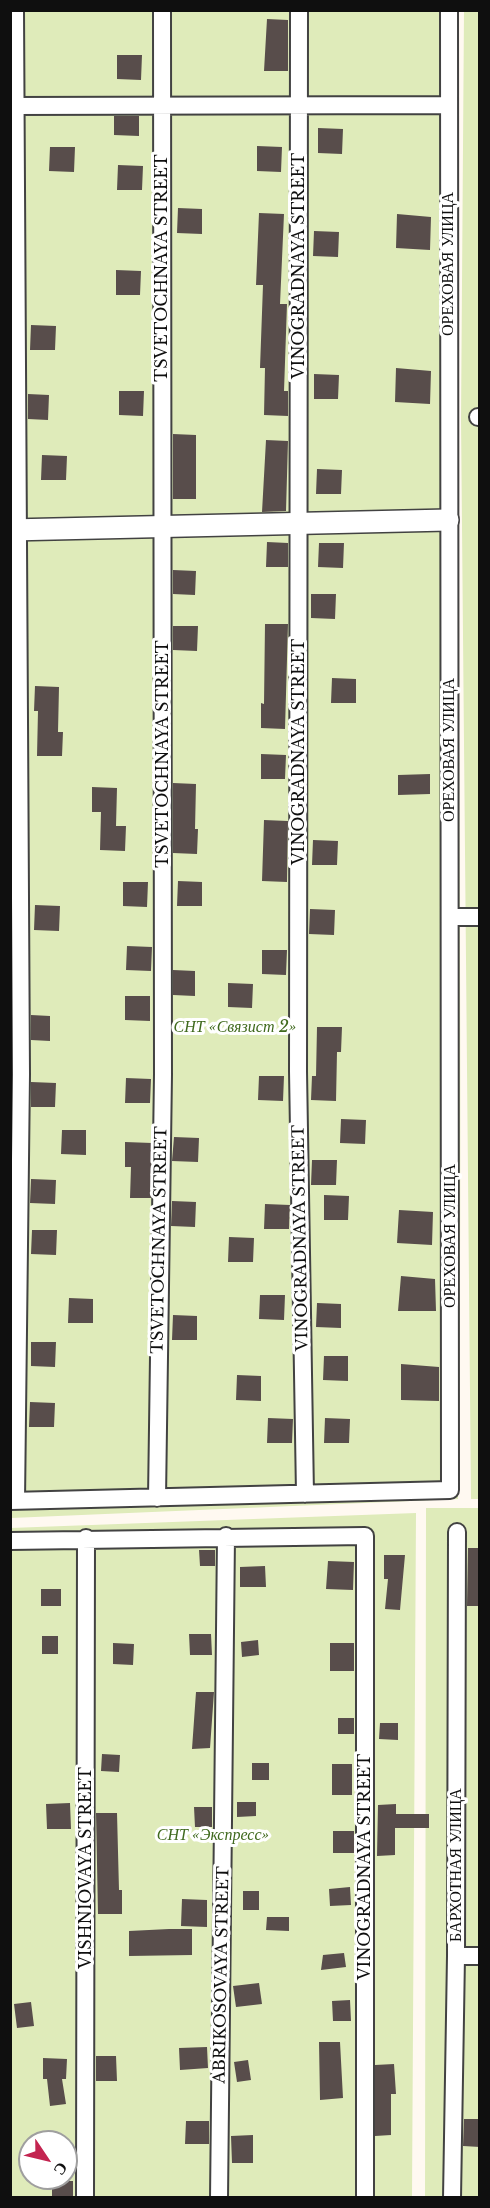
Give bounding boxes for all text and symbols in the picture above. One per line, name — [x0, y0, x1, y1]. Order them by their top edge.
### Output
street label: VINOGRADNAYA STREET — [289, 153, 309, 379]
street label: TSVETOCHNAYA STREET — [152, 154, 172, 382]
street label: ОРЕХОВАЯ УЛИЦА — [438, 192, 458, 336]
street label: VINOGRADNAYA STREET — [289, 639, 309, 865]
street label: TSVETOCHNAYA STREET — [153, 640, 173, 868]
street label: ОРЕХОВАЯ УЛИЦА — [439, 678, 459, 822]
park label: СНТ «Связист 2» — [174, 1017, 296, 1037]
street label: VINOGRADNAYA STREET — [289, 1125, 313, 1351]
street label: TSVETOCHNAYA STREET — [148, 1126, 172, 1354]
street label: ОРЕХОВАЯ УЛИЦА — [440, 1164, 460, 1308]
street label: VINOGRADNAYA STREET — [355, 1754, 375, 1980]
street label: VISHNIOVAYA STREET — [76, 1767, 96, 1969]
street label: БАРХОТНАЯ УЛИЦА — [446, 1788, 466, 1942]
park label: СНТ «Экспресс» — [157, 1825, 269, 1845]
street label: ABRIKOSOVAYA STREET — [211, 1866, 233, 2084]
north arrow — [18, 2130, 78, 2190]
text: С — [50, 2159, 73, 2180]

